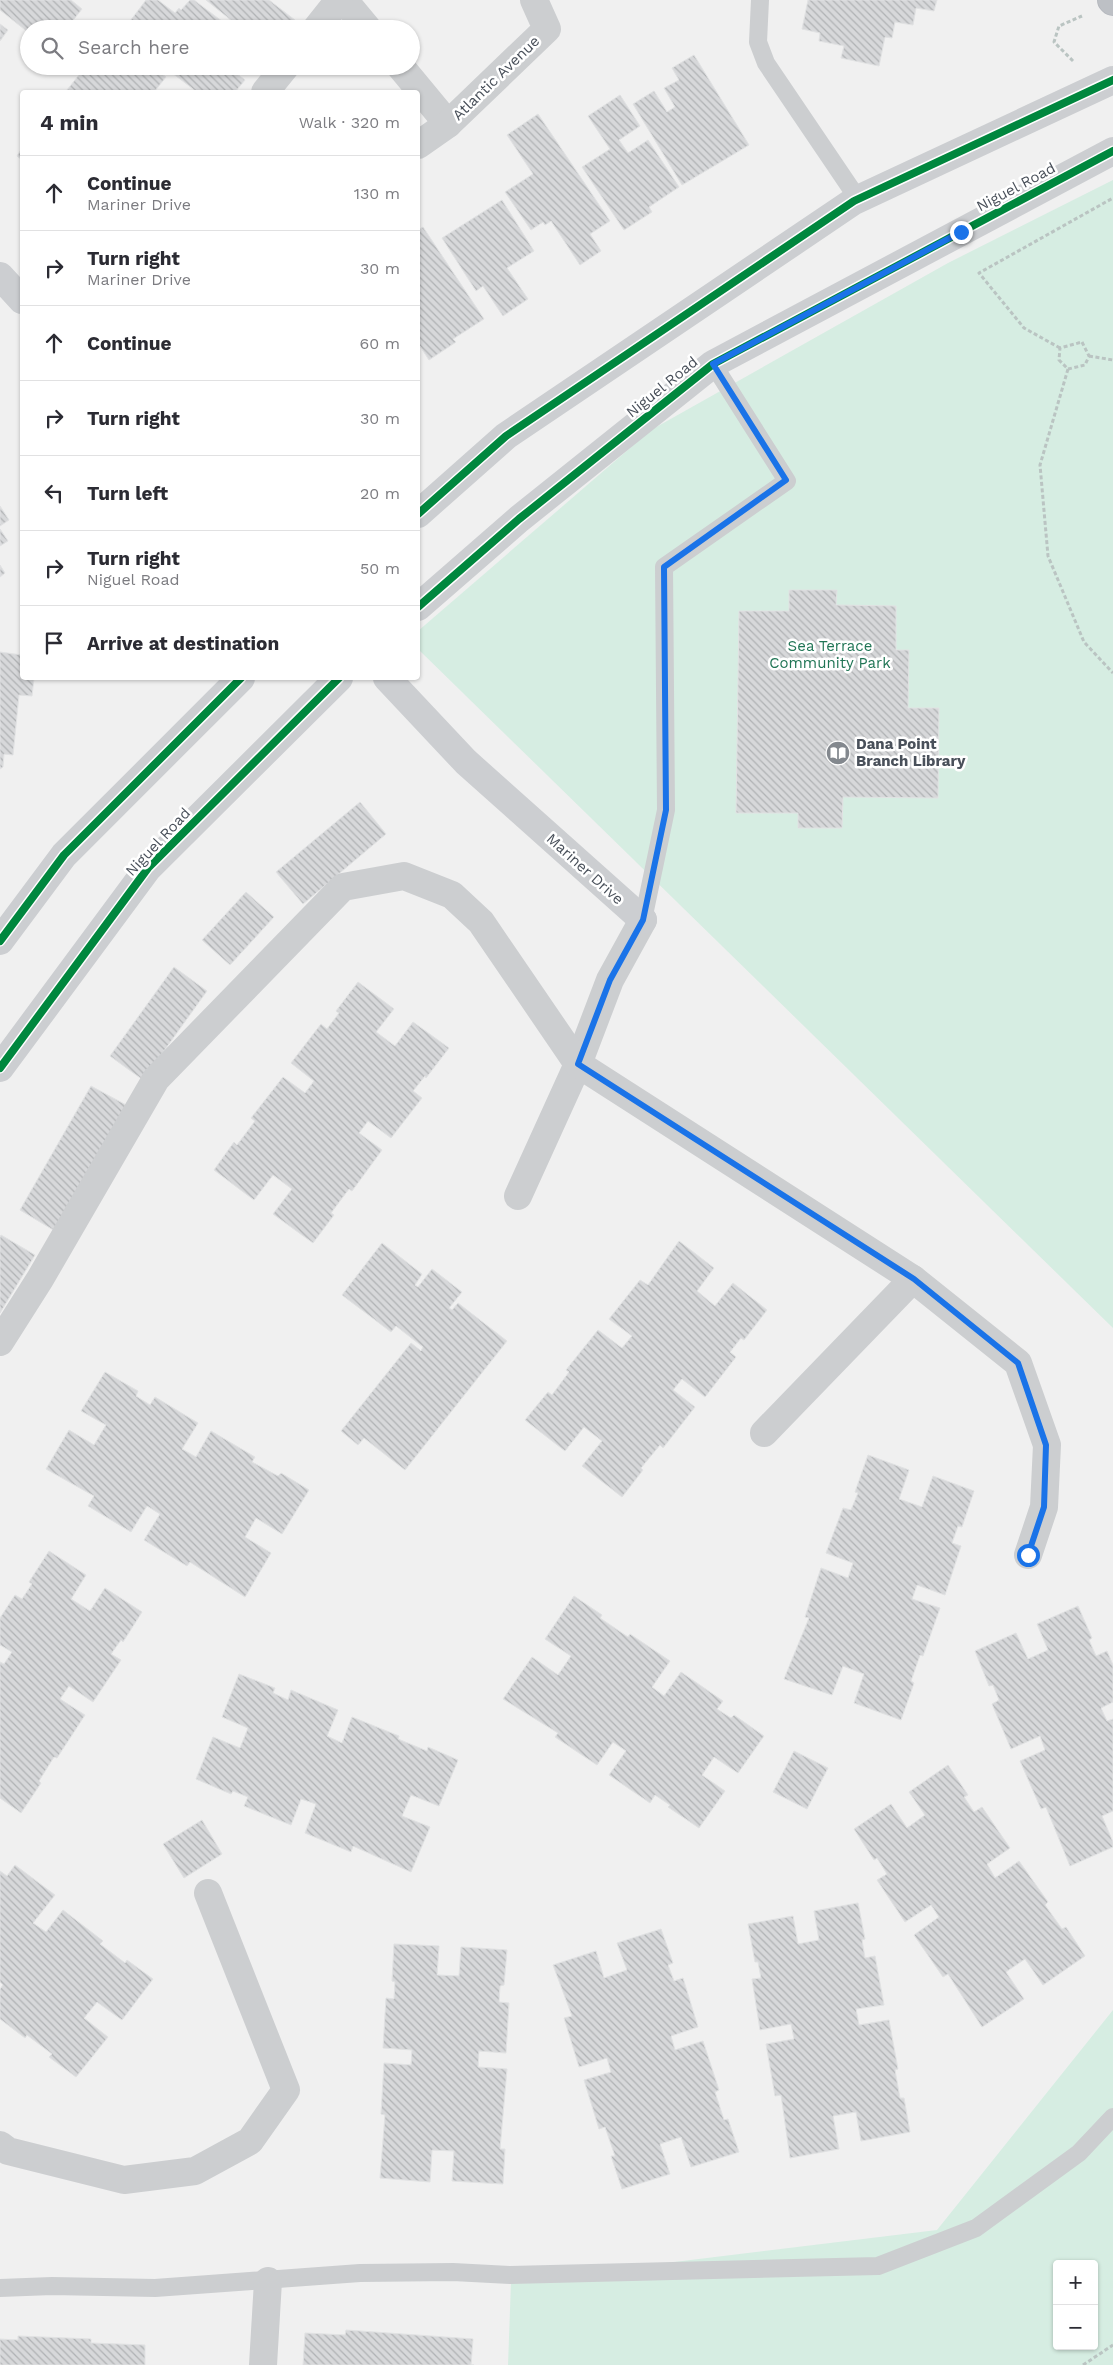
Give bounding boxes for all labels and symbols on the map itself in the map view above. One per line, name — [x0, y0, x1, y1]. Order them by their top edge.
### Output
street label: Atlantic Avenue — [449, 32, 543, 124]
street label: Niguel Road — [974, 159, 1058, 215]
route end — [950, 221, 973, 244]
street label: Niguel Road — [623, 353, 701, 421]
park label: Sea Terrace Community Park — [769, 637, 891, 672]
place label: Dana Point Branch Library — [856, 735, 966, 770]
library icon: Dana Point Branch Library — [825, 740, 851, 766]
street label: Niguel Road — [122, 804, 194, 880]
street label: Mariner Drive — [543, 830, 627, 908]
route start — [1017, 1544, 1040, 1567]

